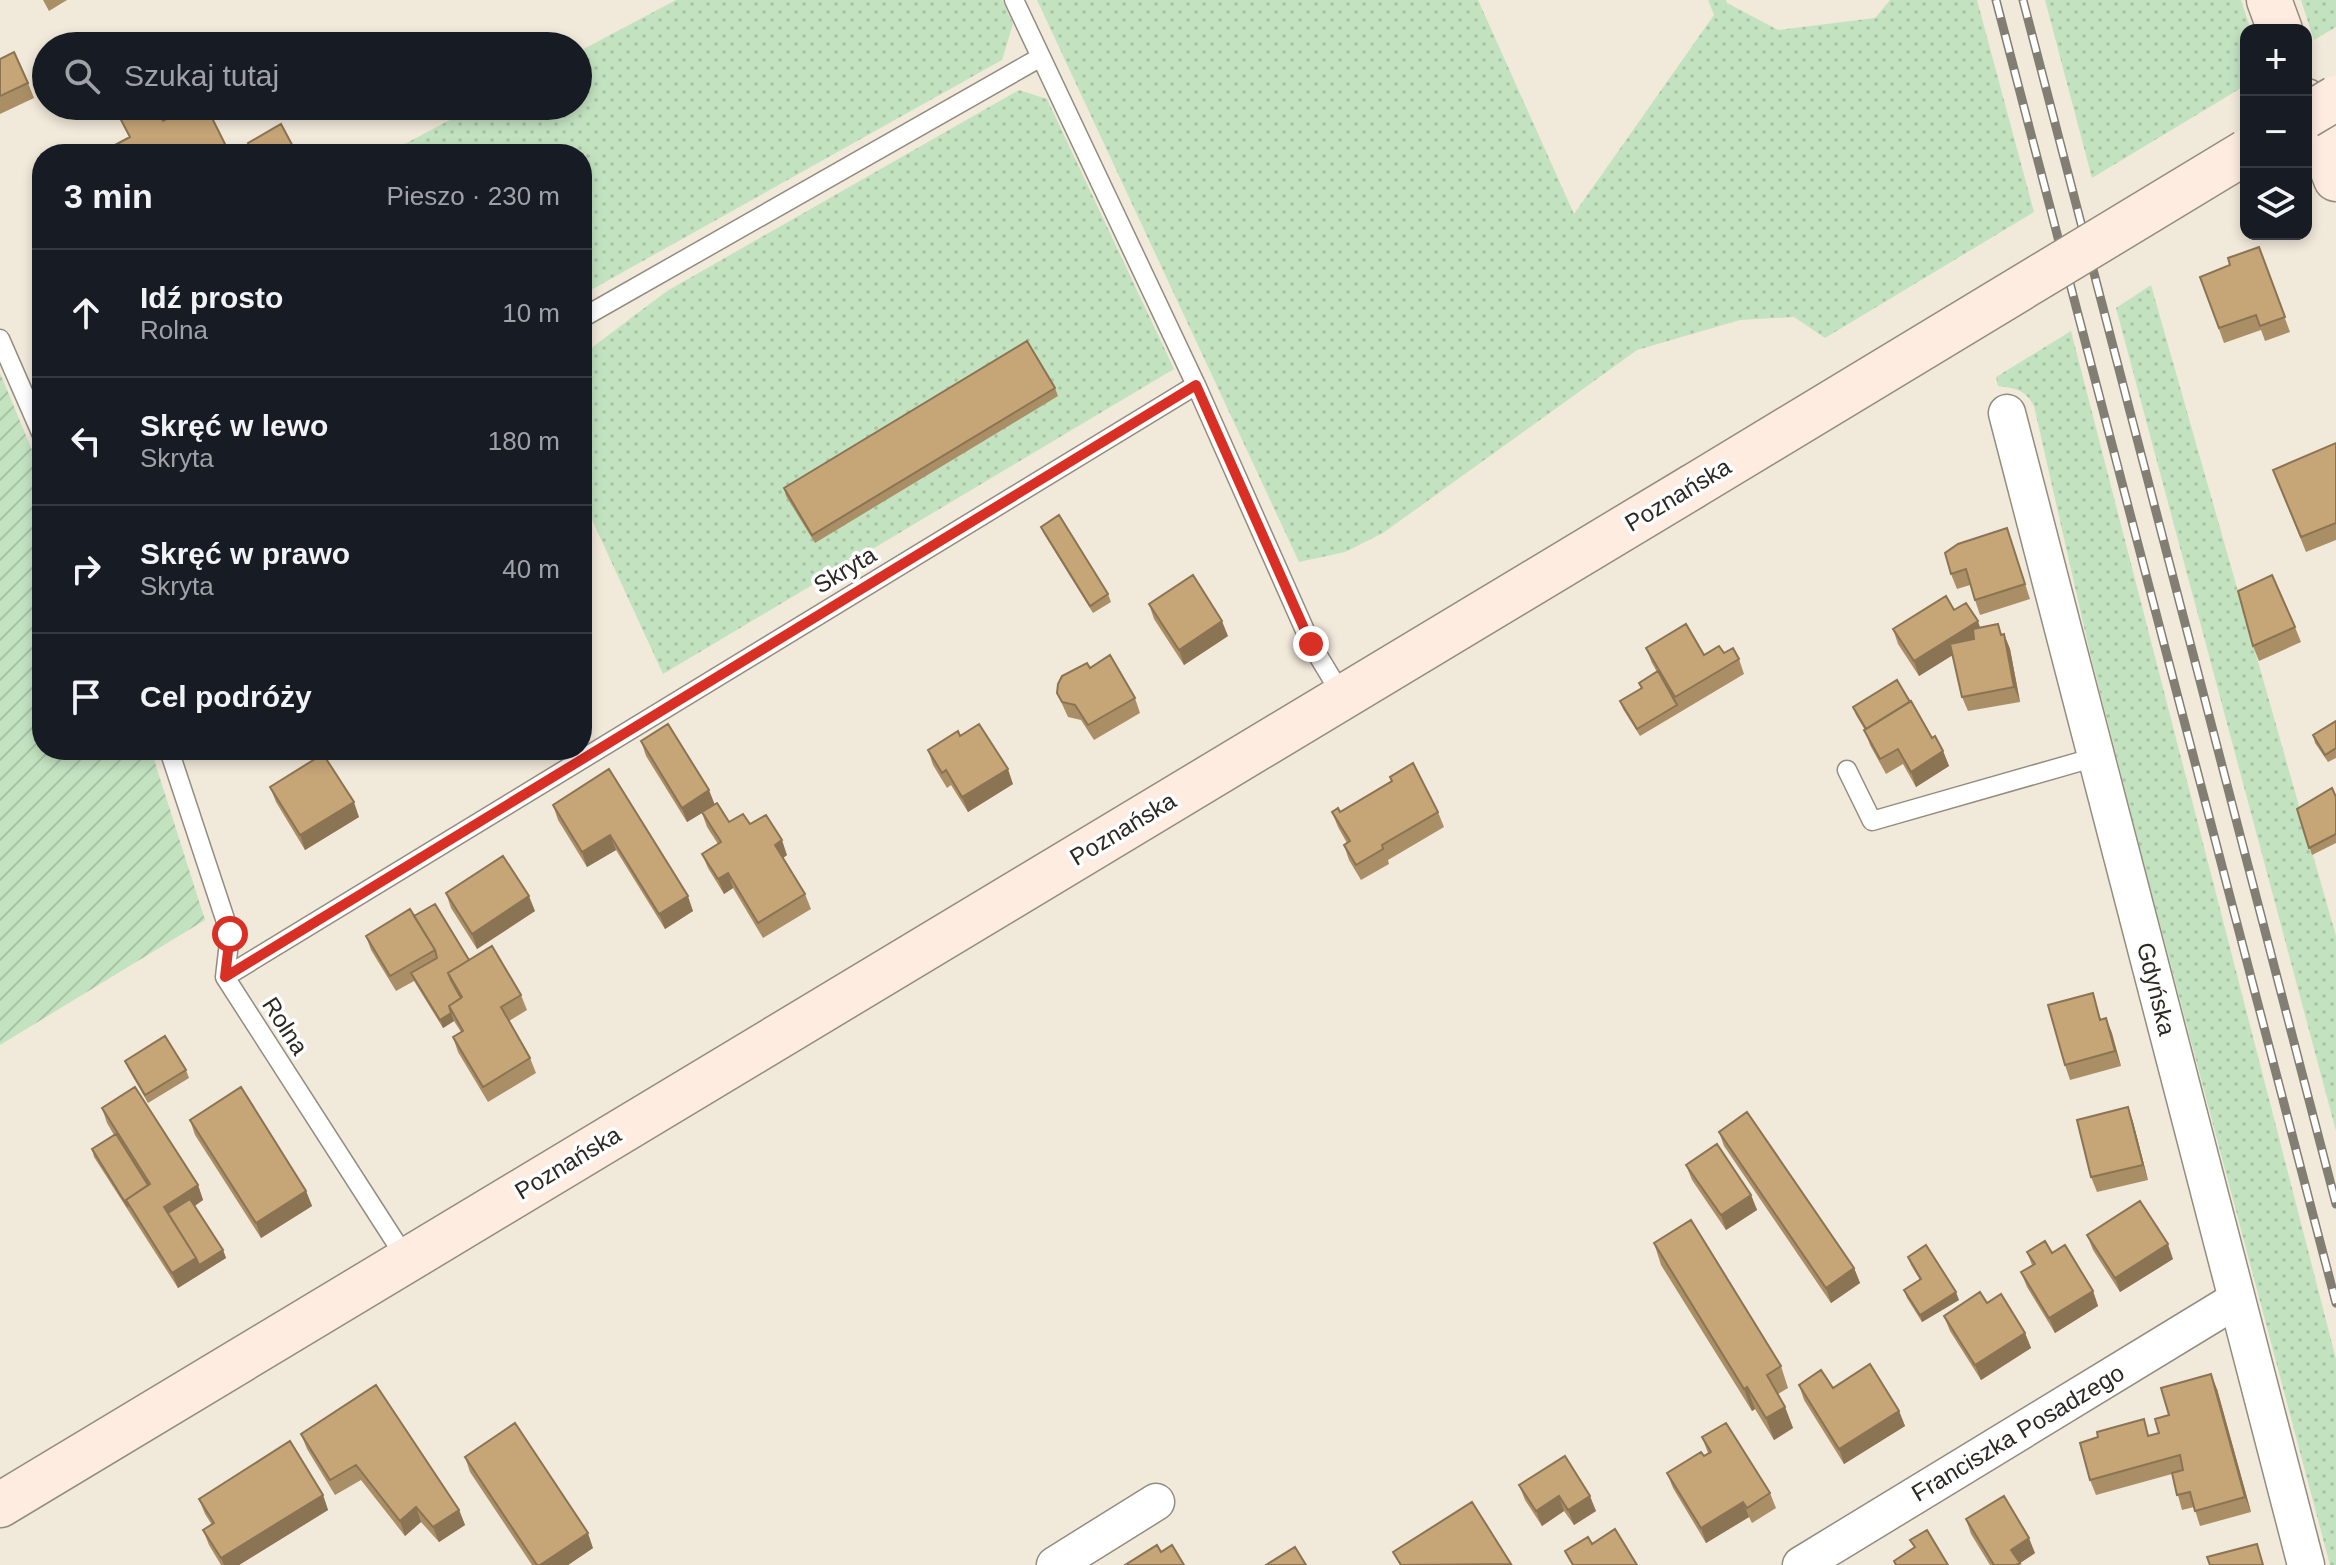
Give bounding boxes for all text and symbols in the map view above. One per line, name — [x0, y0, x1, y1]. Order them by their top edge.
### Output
map controls — [2240, 24, 2312, 240]
button: + — [2240, 24, 2312, 96]
search box — [32, 32, 592, 120]
icon: search — [60, 54, 104, 98]
text: Szukaj tutaj — [124, 59, 279, 92]
button: − — [2240, 96, 2312, 168]
button: layers — [2240, 168, 2312, 240]
text: 3 min — [64, 177, 153, 215]
text: Pieszo · 230 m — [387, 181, 560, 211]
text: Idź prosto — [140, 281, 283, 314]
icon: ahead — [64, 291, 108, 335]
text: 10 m — [502, 298, 560, 328]
text: Rolna — [140, 315, 208, 345]
text: Skręć w lewo — [140, 409, 328, 442]
icon: left — [64, 419, 108, 463]
text: 180 m — [488, 426, 560, 456]
text: Skryta — [140, 443, 214, 473]
street label: Poznańska — [1620, 452, 1736, 537]
text: Skręć w prawo — [140, 537, 350, 570]
street label: Skryta — [809, 540, 881, 599]
icon: right — [64, 547, 108, 591]
text: 40 m — [502, 554, 560, 584]
text: Skryta — [140, 571, 214, 601]
route end — [1293, 626, 1329, 662]
icon: arrive — [64, 675, 108, 719]
text: Cel podróży — [140, 680, 312, 713]
street label: Poznańska — [1065, 786, 1181, 871]
route start — [212, 916, 248, 952]
street label: Gdyńska — [2132, 940, 2181, 1039]
street label: Rolna — [257, 992, 314, 1060]
street label: Poznańska — [510, 1120, 626, 1205]
street label: Franciszka Posadzego — [1907, 1358, 2129, 1507]

